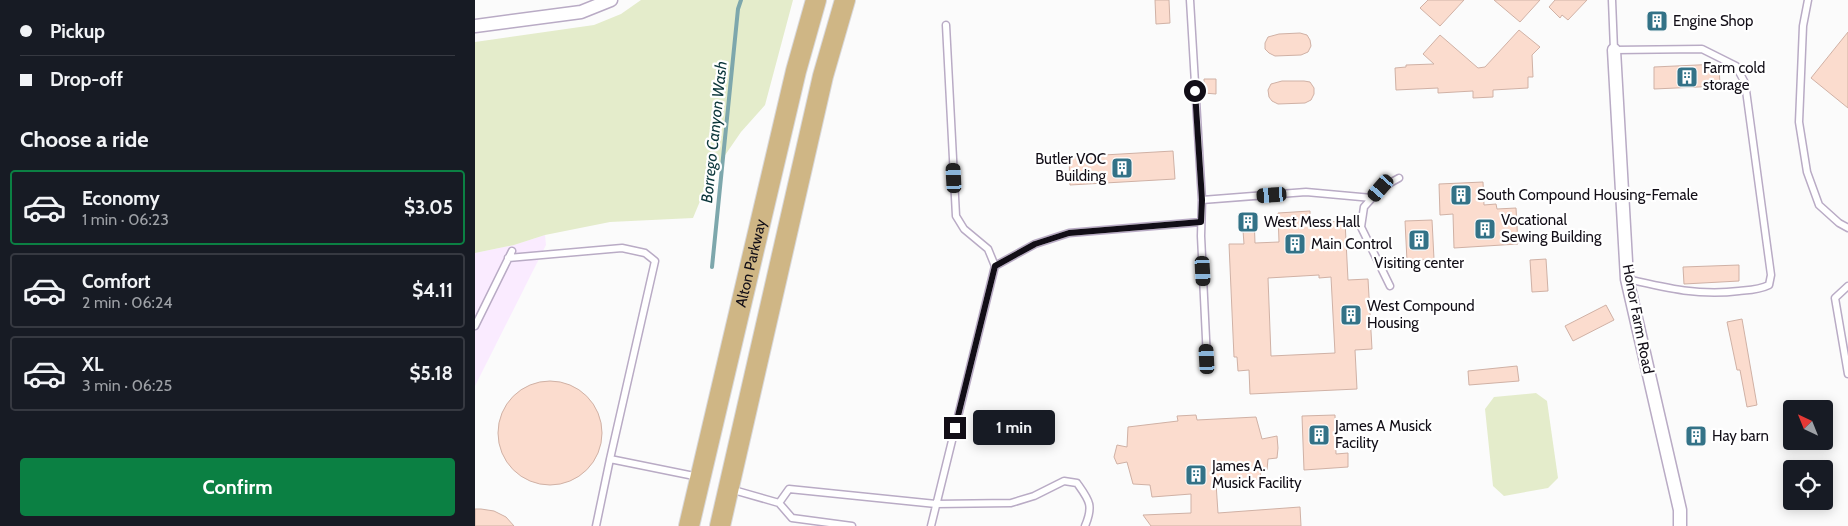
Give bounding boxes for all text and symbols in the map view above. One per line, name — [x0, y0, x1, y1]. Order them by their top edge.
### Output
building icon: Engine Shop — [1645, 9, 1669, 33]
place label: Engine Shop — [1673, 12, 1753, 30]
text: Pickup — [50, 20, 105, 43]
place label: Farm cold storage — [1703, 59, 1765, 94]
water label: Borrego Canyon Wash — [697, 60, 731, 204]
building icon: Farm cold storage — [1675, 65, 1699, 89]
text: Drop-off — [50, 68, 123, 91]
route start — [1184, 80, 1206, 102]
text: Choose a ride — [20, 126, 149, 153]
place label: Butler VOC Building — [1035, 150, 1107, 185]
building icon: Butler VOC Building — [1110, 156, 1134, 180]
car — [945, 163, 962, 193]
car — [1365, 172, 1396, 204]
building icon: South Compound Housing-Female — [1449, 183, 1473, 207]
icon: car — [22, 185, 67, 230]
car — [1256, 186, 1287, 204]
place label: South Compound Housing-Female — [1477, 186, 1698, 204]
text: Economy — [82, 187, 160, 210]
text: $3.05 — [404, 196, 453, 219]
text: 1 min · 06:23 — [82, 210, 169, 229]
building icon: West Mess Hall — [1236, 210, 1260, 234]
place label: Vocational Sewing Building — [1501, 211, 1602, 246]
place label: West Mess Hall — [1264, 213, 1361, 231]
street label: Alton Parkway — [732, 217, 770, 309]
building icon: Vocational Sewing Building — [1473, 217, 1497, 241]
building icon: Visiting center — [1407, 228, 1431, 252]
building icon: Main Control — [1283, 232, 1307, 256]
place label: Main Control — [1311, 235, 1393, 253]
place label: Visiting center — [1374, 254, 1464, 272]
car — [1194, 256, 1211, 286]
street label: Honor Farm Road — [1619, 263, 1657, 375]
icon: car — [22, 268, 67, 313]
text: Comfort — [82, 270, 151, 293]
text: $4.11 — [412, 279, 453, 302]
text: 2 min · 06:24 — [82, 293, 173, 312]
place label: West Compound Housing — [1367, 297, 1475, 332]
building icon: West Compound Housing — [1339, 303, 1363, 327]
car — [1198, 344, 1215, 374]
icon: car — [22, 351, 67, 396]
text: XL — [82, 353, 103, 376]
text: $5.18 — [409, 362, 453, 385]
text: 3 min · 06:25 — [82, 376, 172, 395]
north arrow — [1783, 400, 1833, 450]
map controls — [1783, 400, 1833, 510]
callout: 1 min — [973, 410, 1055, 446]
route end — [944, 417, 966, 439]
place label: James A Musick Facility — [1334, 417, 1432, 452]
text: 1 min — [996, 418, 1032, 437]
building icon: James A Musick Facility — [1307, 423, 1331, 447]
building icon: Hay barn — [1684, 424, 1708, 448]
place label: Hay barn — [1712, 427, 1769, 445]
place label: James A. Musick Facility — [1211, 457, 1302, 492]
button: Confirm — [20, 458, 455, 516]
button: locate — [1783, 460, 1833, 510]
building icon: James A. Musick Facility — [1184, 463, 1208, 487]

